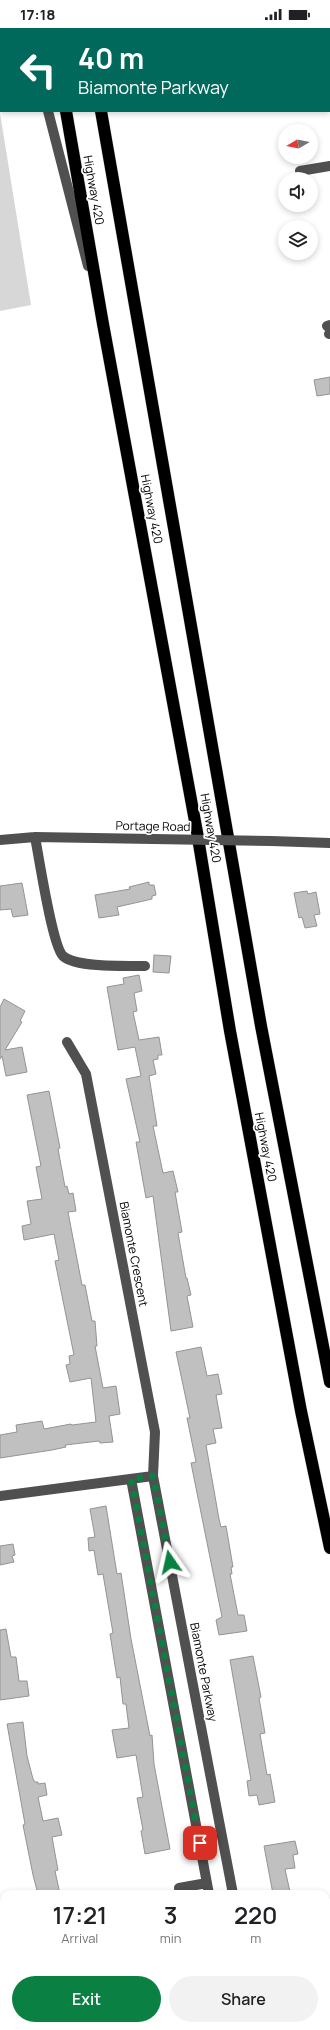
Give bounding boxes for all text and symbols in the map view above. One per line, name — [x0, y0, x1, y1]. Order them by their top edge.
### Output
text: 17:18 — [20, 4, 55, 25]
text: 40 m — [78, 39, 144, 77]
icon: left — [12, 44, 64, 96]
text: Biamonte Parkway — [78, 75, 229, 99]
north arrow — [278, 124, 318, 164]
map controls — [278, 124, 318, 260]
street label: Highway 420 — [80, 154, 108, 226]
button: sound — [278, 172, 318, 212]
button: layers — [278, 220, 318, 260]
street label: Highway 420 — [137, 473, 167, 545]
street label: Highway 420 — [197, 792, 225, 864]
street label: Portage Road — [115, 817, 191, 835]
street label: Highway 420 — [251, 1111, 281, 1183]
street label: Biamonte Crescent — [115, 1200, 153, 1308]
position arrow — [149, 1541, 191, 1583]
street label: Biamonte Parkway — [186, 1621, 222, 1724]
pin — [183, 1826, 217, 1860]
icon: arrive — [189, 1832, 211, 1854]
text: 17:21 — [52, 1898, 107, 1931]
text: 3 — [164, 1898, 177, 1931]
text: 220 — [234, 1898, 278, 1931]
text: Arrival — [61, 1929, 98, 1947]
text: min — [160, 1929, 181, 1947]
text: m — [250, 1929, 261, 1947]
button: Exit — [12, 1976, 161, 2022]
button: Share — [169, 1976, 318, 2022]

